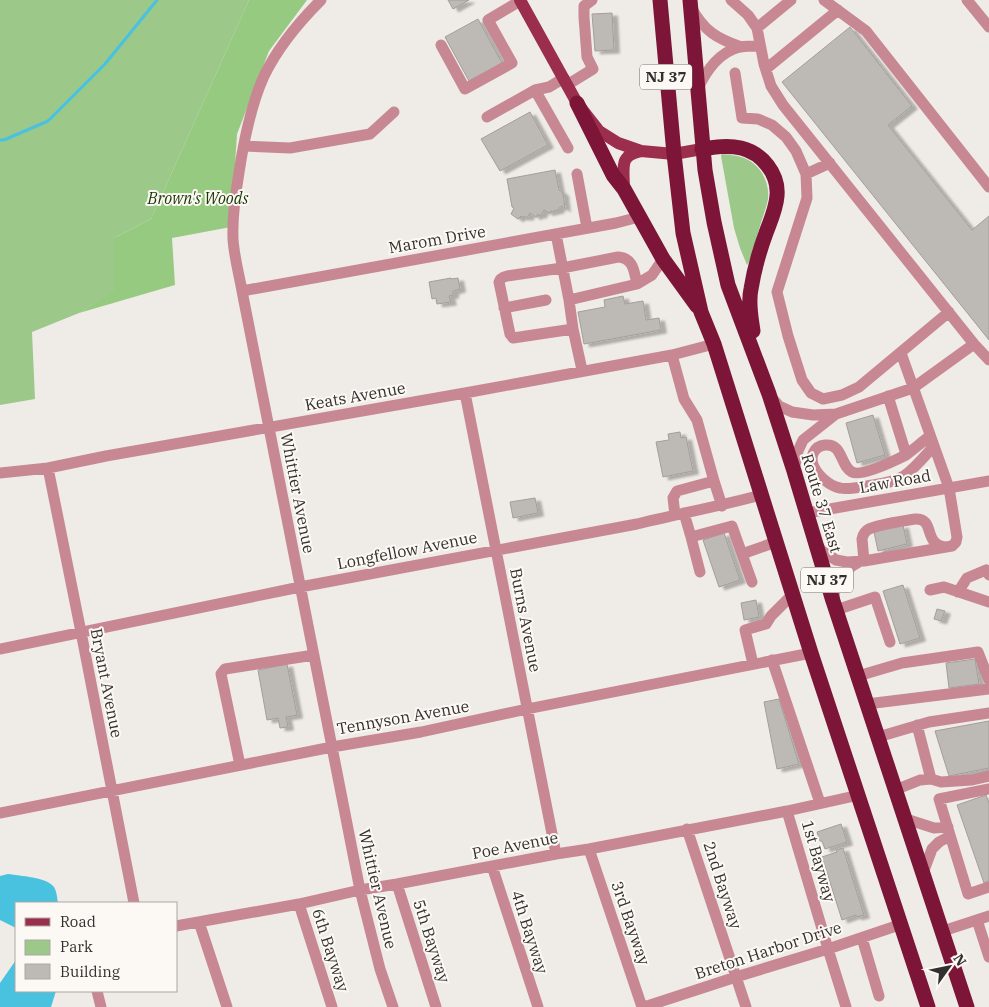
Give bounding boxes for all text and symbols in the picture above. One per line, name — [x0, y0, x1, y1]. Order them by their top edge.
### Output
road number: NJ 37 — [640, 64, 692, 90]
park label: Brown's Woods — [147, 188, 248, 208]
street label: Marom Drive — [387, 221, 487, 257]
street label: Keats Avenue — [303, 377, 407, 415]
street label: Whittier Avenue — [277, 431, 319, 555]
street label: Route 37 East — [797, 451, 847, 555]
street label: Law Road — [858, 465, 933, 497]
street label: Longfellow Avenue — [335, 527, 479, 573]
street label: Burns Avenue — [506, 566, 546, 674]
road number: NJ 37 — [801, 568, 853, 592]
street label: Bryant Avenue — [87, 627, 127, 739]
street label: Tennyson Avenue — [335, 696, 471, 738]
street label: 1st Bayway — [798, 818, 840, 905]
street label: Whittier Avenue — [354, 827, 402, 951]
street label: Poe Avenue — [470, 827, 560, 863]
street label: 2nd Bayway — [699, 839, 747, 932]
street label: 3rd Bayway — [607, 878, 655, 968]
street label: 4th Bayway — [507, 888, 553, 977]
street label: 5th Bayway — [409, 897, 455, 986]
legend — [15, 902, 178, 992]
street label: 6th Bayway — [308, 906, 354, 995]
text: Road — [60, 912, 96, 931]
street label: Breton Harbor Drive — [692, 917, 844, 983]
text: Park — [60, 937, 93, 956]
north arrow — [924, 942, 974, 992]
text: N — [949, 950, 970, 969]
text: Building — [60, 962, 120, 981]

